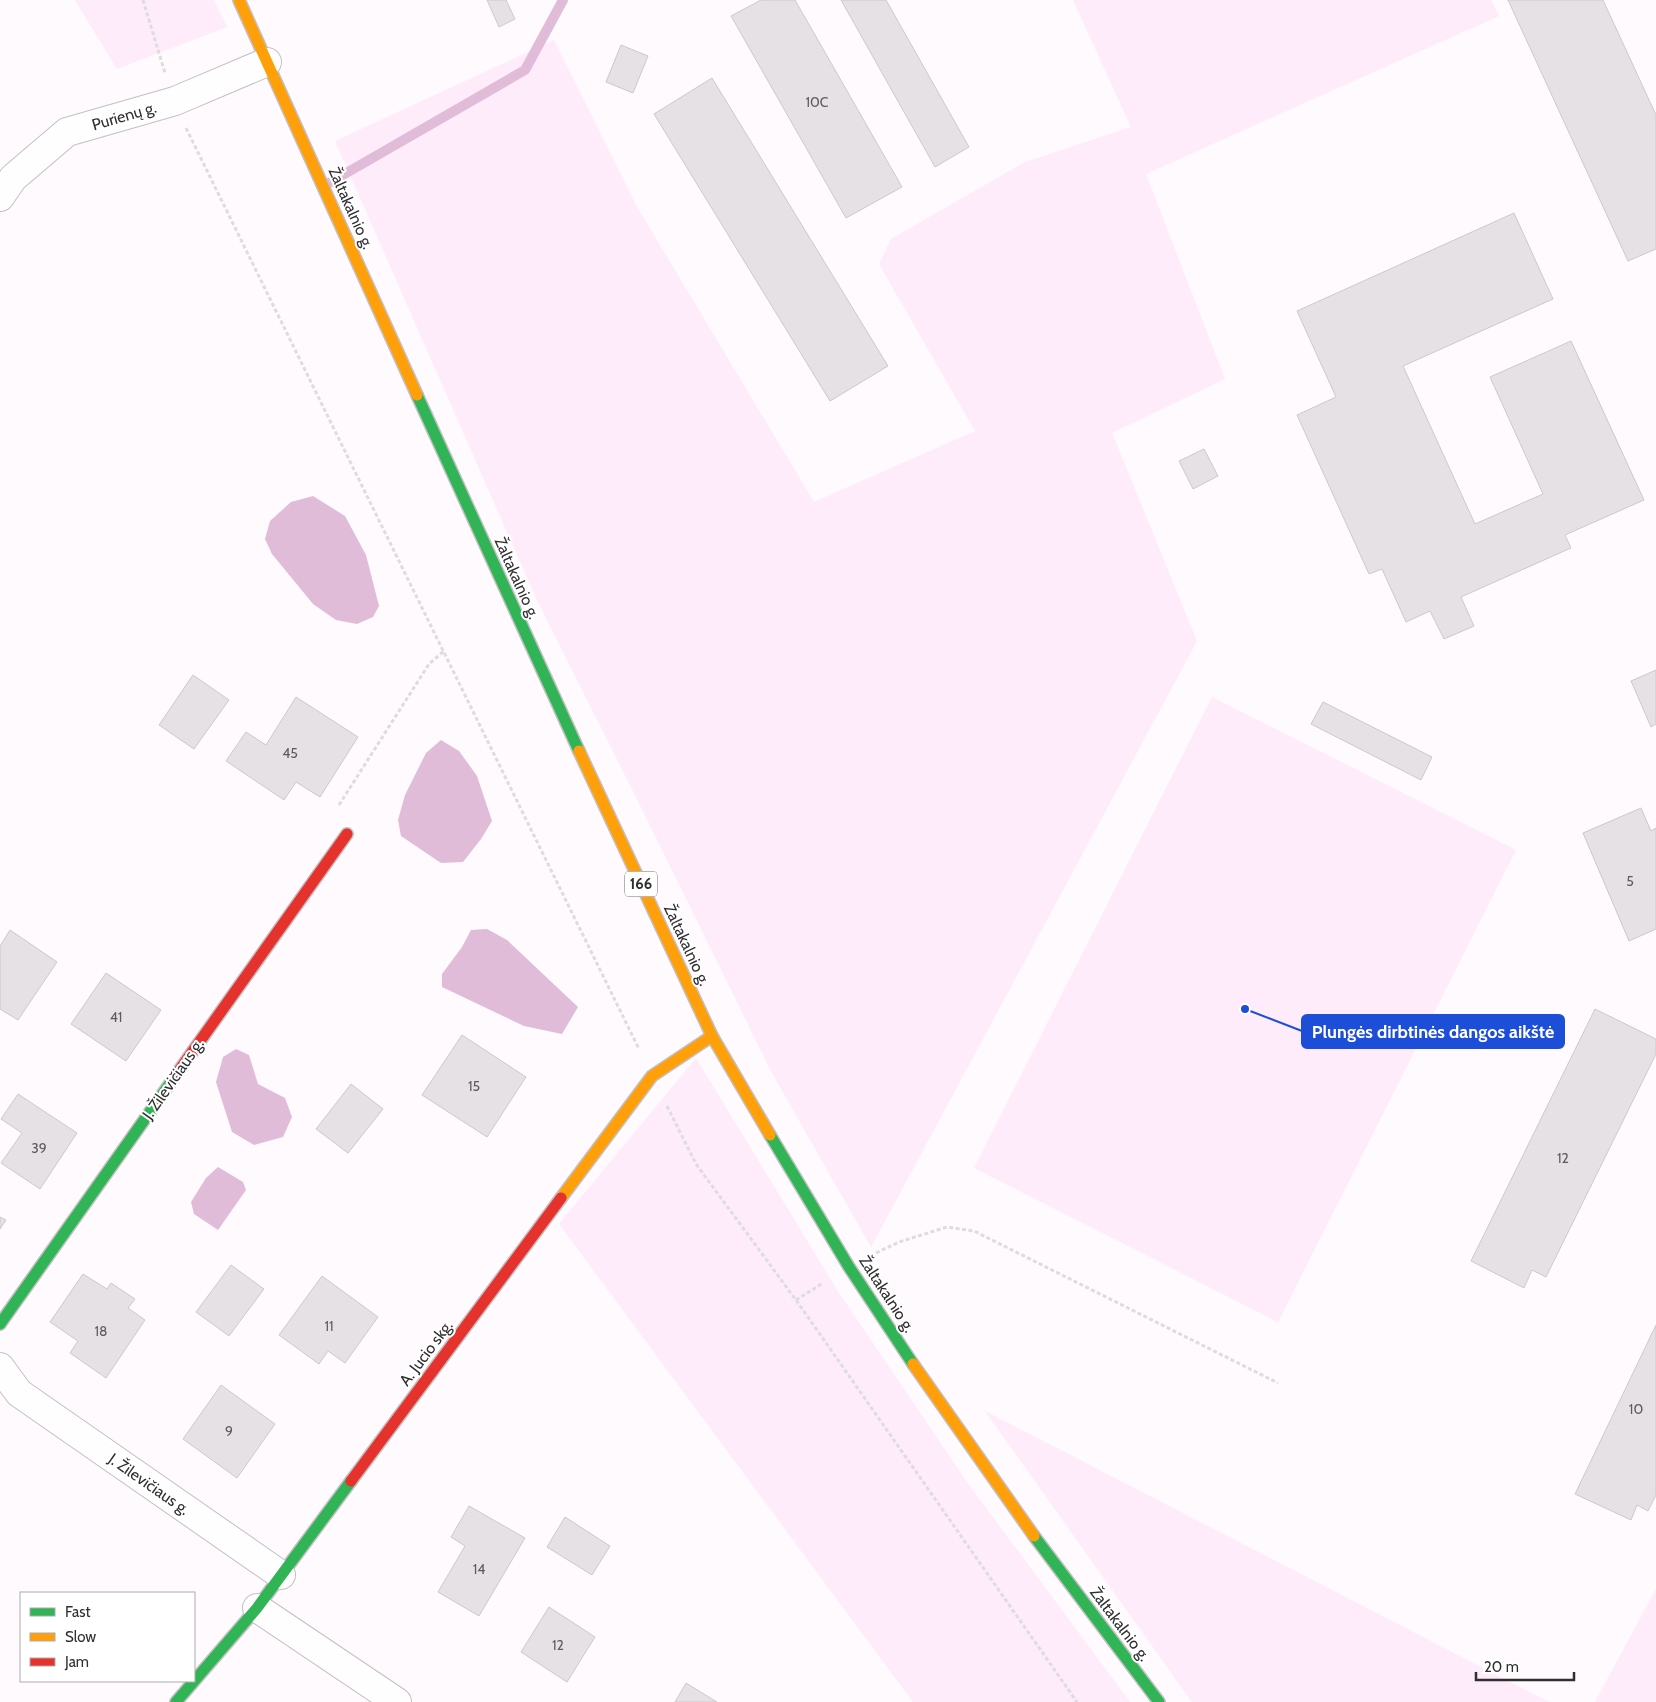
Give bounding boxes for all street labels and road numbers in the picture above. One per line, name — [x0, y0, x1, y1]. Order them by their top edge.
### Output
street label: Purienų g. — [90, 98, 158, 134]
street label: Žaltakalnio g. — [324, 164, 378, 252]
street label: Žaltakalnio g. — [490, 534, 544, 622]
road number: 166 — [625, 872, 657, 896]
street label: Žaltakalnio g. — [660, 901, 714, 989]
street label: J. Žilevičiaus g. — [138, 1035, 208, 1124]
street label: Žaltakalnio g. — [855, 1252, 919, 1336]
street label: A. Jucio skg. — [395, 1317, 457, 1389]
street label: J. Žilevičiaus g. — [104, 1449, 193, 1519]
street label: Žaltakalnio g. — [1086, 1583, 1154, 1665]

